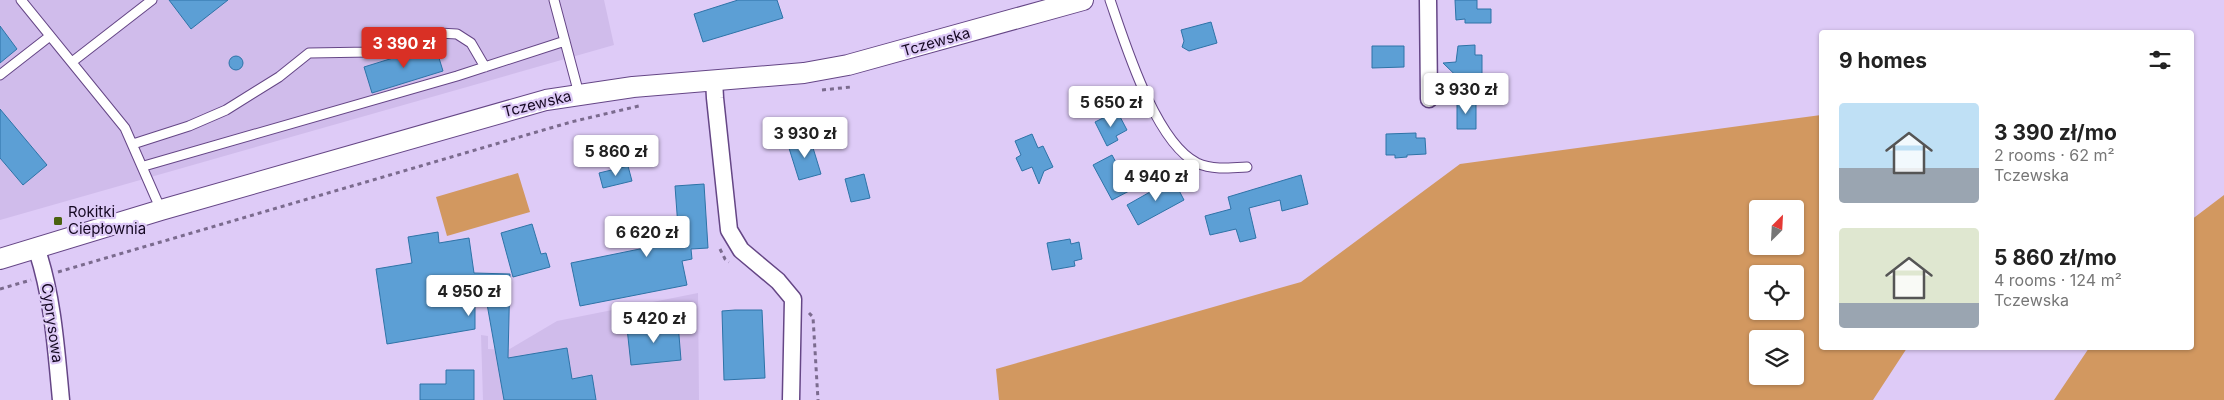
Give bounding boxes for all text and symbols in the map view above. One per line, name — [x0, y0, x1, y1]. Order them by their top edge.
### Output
street label: Tczewska — [899, 23, 972, 60]
pin: 3 390 zł — [352, 27, 456, 69]
text: 3 390 zł — [373, 33, 435, 53]
icon: filters — [2146, 46, 2174, 74]
text: 9 homes — [1839, 48, 1927, 73]
pin: 3 930 zł — [1414, 72, 1518, 115]
text: 3 930 zł — [1435, 79, 1497, 99]
street label: Tczewska — [500, 86, 573, 121]
pin: 5 650 zł — [1059, 86, 1163, 128]
text: 5 650 zł — [1080, 92, 1142, 112]
pin: 3 930 zł — [753, 116, 857, 159]
text: 3 390 zł/mo — [1994, 120, 2117, 145]
text: 3 930 zł — [774, 123, 836, 143]
icon: home — [1879, 123, 1939, 183]
pin: 5 860 zł — [564, 134, 668, 177]
text: 5 860 zł — [585, 141, 647, 161]
text: 2 rooms · 62 m² — [1994, 145, 2115, 165]
pin: 4 940 zł — [1104, 160, 1208, 202]
text: Tczewska — [1994, 165, 2069, 185]
text: 4 940 zł — [1124, 166, 1188, 186]
north arrow — [1749, 200, 1804, 255]
map controls — [1749, 200, 1804, 385]
place label: Rokitki Ciepłownia — [68, 202, 146, 238]
marker: Rokitki Ciepłownia — [52, 215, 64, 227]
pin: 6 620 zł — [595, 216, 699, 258]
text: 6 620 zł — [616, 222, 678, 242]
text: 5 860 zł/mo — [1994, 245, 2117, 270]
icon: home — [1879, 248, 1939, 308]
button: locate — [1749, 265, 1804, 320]
text: 4 rooms · 124 m² — [1994, 270, 2122, 290]
pin: 4 950 zł — [417, 274, 521, 317]
text: 4 950 zł — [437, 281, 501, 301]
street label: Cyprysowa — [38, 282, 67, 364]
text: Tczewska — [1994, 290, 2069, 310]
pin: 5 420 zł — [602, 302, 706, 344]
text: 5 420 zł — [623, 308, 686, 328]
button: layers — [1749, 330, 1804, 385]

